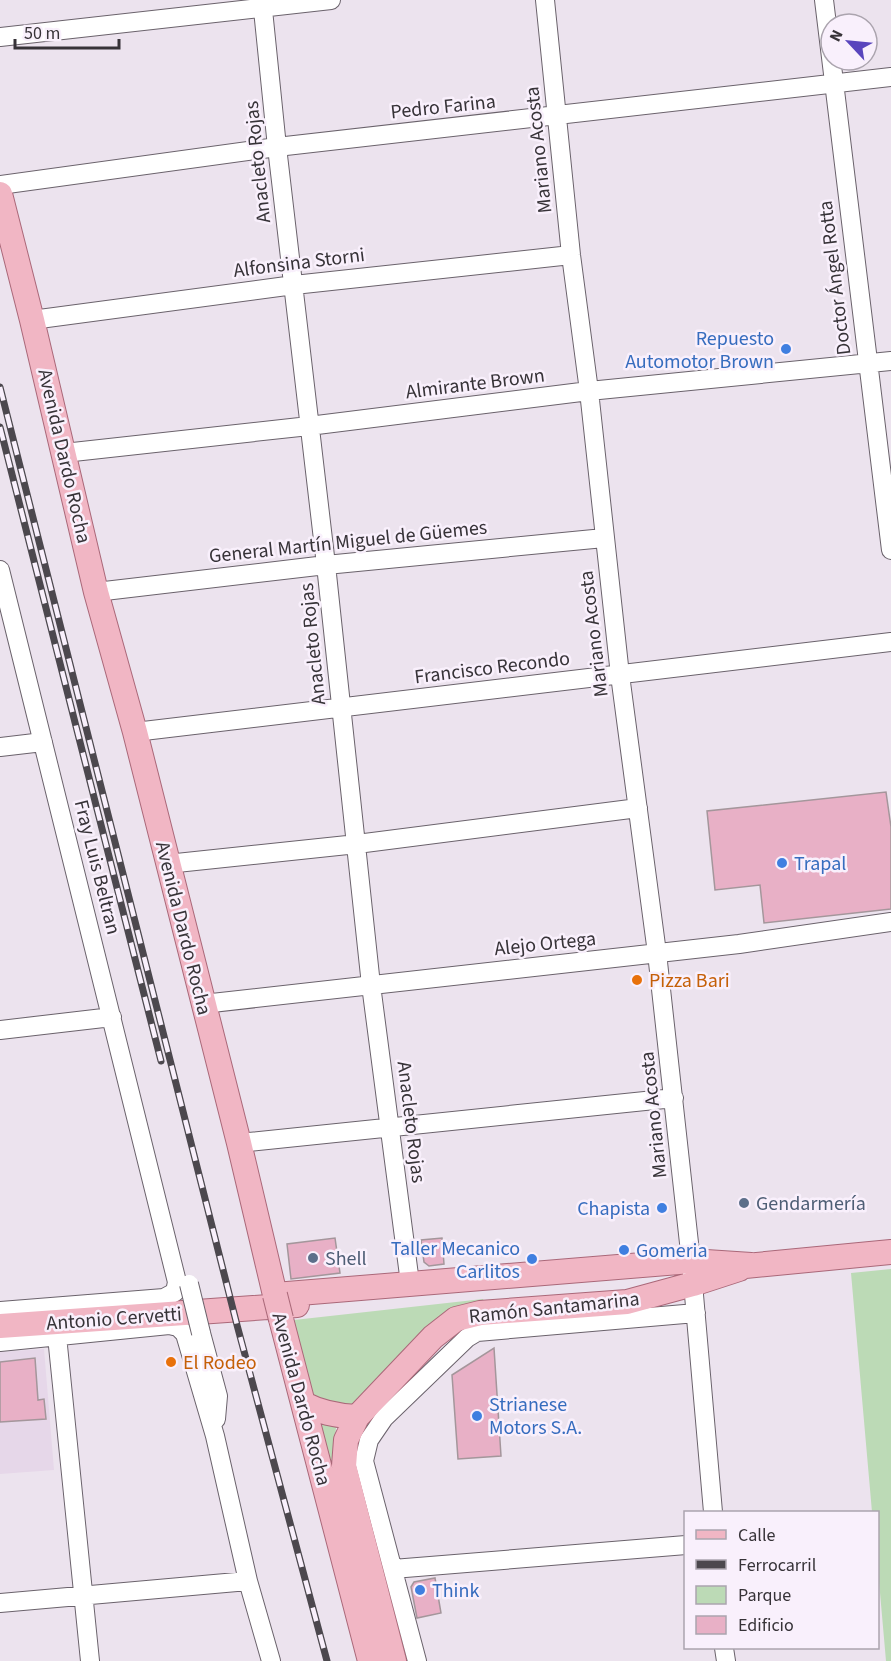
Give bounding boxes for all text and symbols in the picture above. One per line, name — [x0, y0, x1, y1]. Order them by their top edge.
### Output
scale bar — [15, 12, 118, 50]
north arrow — [819, 12, 879, 72]
text: 50 m — [24, 21, 60, 46]
text: N — [824, 26, 849, 45]
street label: Mariano Acosta — [518, 85, 560, 215]
street label: Pedro Farina — [389, 88, 497, 126]
street label: Anacleto Rojas — [238, 99, 278, 224]
street label: Doctor Ángel Rotta — [812, 199, 858, 357]
street label: Alfonsina Storni — [232, 241, 366, 285]
place label: Repuesto Automotor Brown — [625, 325, 774, 376]
marker: Repuesto Automotor Brown — [779, 342, 793, 356]
street label: Almirante Brown — [404, 362, 546, 406]
street label: Avenida Dardo Rocha — [30, 366, 98, 546]
street label: General Martín Miguel de Güemes — [208, 513, 489, 571]
street label: Mariano Acosta — [572, 569, 616, 699]
street label: Anacleto Rojas — [293, 581, 333, 706]
street label: Francisco Recondo — [413, 645, 571, 691]
street label: Fray Luis Beltran — [67, 797, 127, 938]
street label: Avenida Dardo Rocha — [148, 838, 218, 1018]
place label: Trapal — [794, 850, 846, 878]
marker: Trapal — [775, 856, 789, 870]
street label: Alejo Ortega — [493, 925, 597, 963]
place label: Pizza Bari — [649, 967, 730, 995]
marker: Pizza Bari — [630, 973, 644, 987]
street label: Mariano Acosta — [633, 1050, 675, 1180]
street label: Anacleto Rojas — [390, 1060, 432, 1185]
place label: Gendarmería — [756, 1190, 866, 1218]
place label: Chapista — [577, 1195, 650, 1223]
marker: Gendarmería — [737, 1196, 751, 1210]
marker: Chapista — [655, 1201, 669, 1215]
place label: Taller Mecanico Carlitos — [391, 1235, 520, 1286]
place label: Gomeria — [636, 1237, 708, 1265]
marker: Gomeria — [617, 1243, 631, 1257]
place label: Shell — [325, 1245, 367, 1273]
marker: Shell — [306, 1251, 320, 1265]
marker: Taller Mecanico Carlitos — [525, 1252, 539, 1266]
street label: Ramón Santamarina — [467, 1285, 641, 1331]
street label: Antonio Cervetti — [45, 1300, 183, 1338]
street label: Avenida Dardo Rocha — [264, 1310, 338, 1489]
place label: El Rodeo — [183, 1349, 257, 1377]
marker: El Rodeo — [164, 1355, 178, 1369]
place label: Strianese Motors S.A. — [489, 1391, 582, 1442]
marker: Strianese Motors S.A. — [470, 1409, 484, 1423]
legend — [684, 1511, 879, 1649]
text: Calle — [738, 1523, 776, 1548]
text: Ferrocarril — [738, 1553, 816, 1578]
place label: Think — [432, 1577, 479, 1605]
marker: Think — [413, 1583, 427, 1597]
text: Parque — [738, 1583, 791, 1608]
text: Edificio — [738, 1613, 794, 1638]

